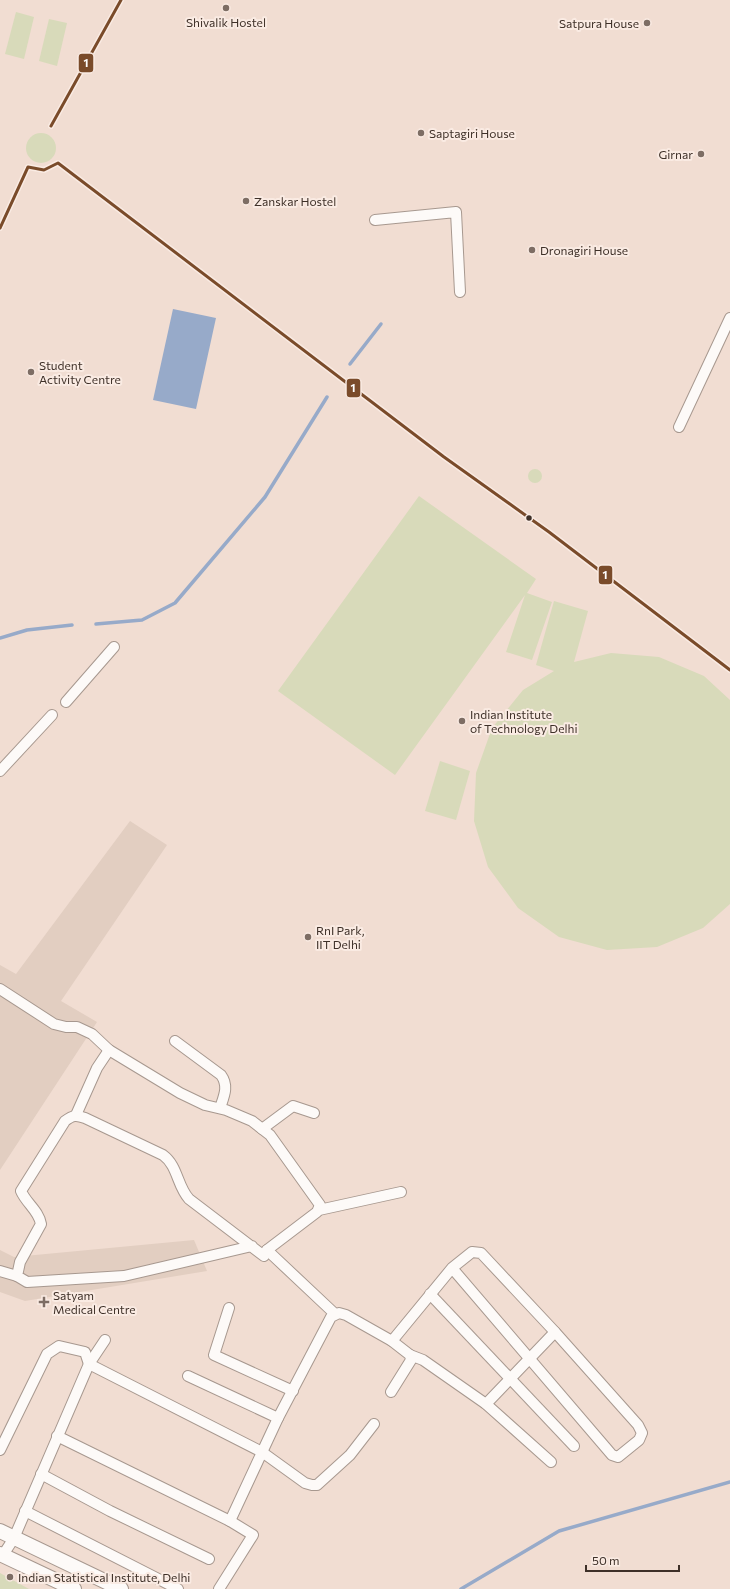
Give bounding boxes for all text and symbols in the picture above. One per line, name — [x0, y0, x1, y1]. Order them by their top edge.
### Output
marker: Shivalik Hostel — [221, 3, 231, 13]
place label: Shivalik Hostel — [186, 15, 266, 29]
place label: Satpura House — [559, 16, 639, 30]
marker: Satpura House — [642, 18, 652, 28]
line badge: 1 — [78, 53, 94, 73]
text: 1 — [84, 56, 89, 69]
place label: Saptagiri House — [429, 126, 515, 140]
marker: Saptagiri House — [416, 128, 426, 138]
place label: Girnar — [658, 147, 693, 161]
marker: Girnar — [696, 149, 706, 159]
place label: Zanskar Hostel — [254, 194, 336, 208]
marker: Zanskar Hostel — [241, 196, 251, 206]
place label: Dronagiri House — [540, 243, 628, 257]
marker: Dronagiri House — [527, 245, 537, 255]
place label: Student Activity Centre — [39, 358, 121, 386]
marker: Student Activity Centre — [26, 367, 36, 377]
line badge: 1 — [346, 378, 361, 398]
text: 1 — [351, 381, 356, 394]
unlabelled marker — [524, 513, 534, 523]
line badge: 1 — [598, 565, 613, 585]
text: 1 — [603, 568, 608, 581]
place label: Indian Institute of Technology Delhi — [470, 707, 577, 735]
marker: Indian Institute of Technology Delhi — [457, 716, 467, 726]
place label: RnI Park, IIT Delhi — [316, 923, 365, 951]
marker: RnI Park, IIT Delhi — [303, 932, 313, 942]
place label: Satyam Medical Centre — [53, 1288, 136, 1316]
marker: Satyam Medical Centre — [38, 1296, 50, 1308]
scale bar — [586, 1547, 679, 1573]
text: 50 m — [592, 1553, 620, 1567]
place label: Indian Statistical Institute, Delhi — [18, 1570, 190, 1584]
marker: Indian Statistical Institute, Delhi — [5, 1572, 15, 1582]

